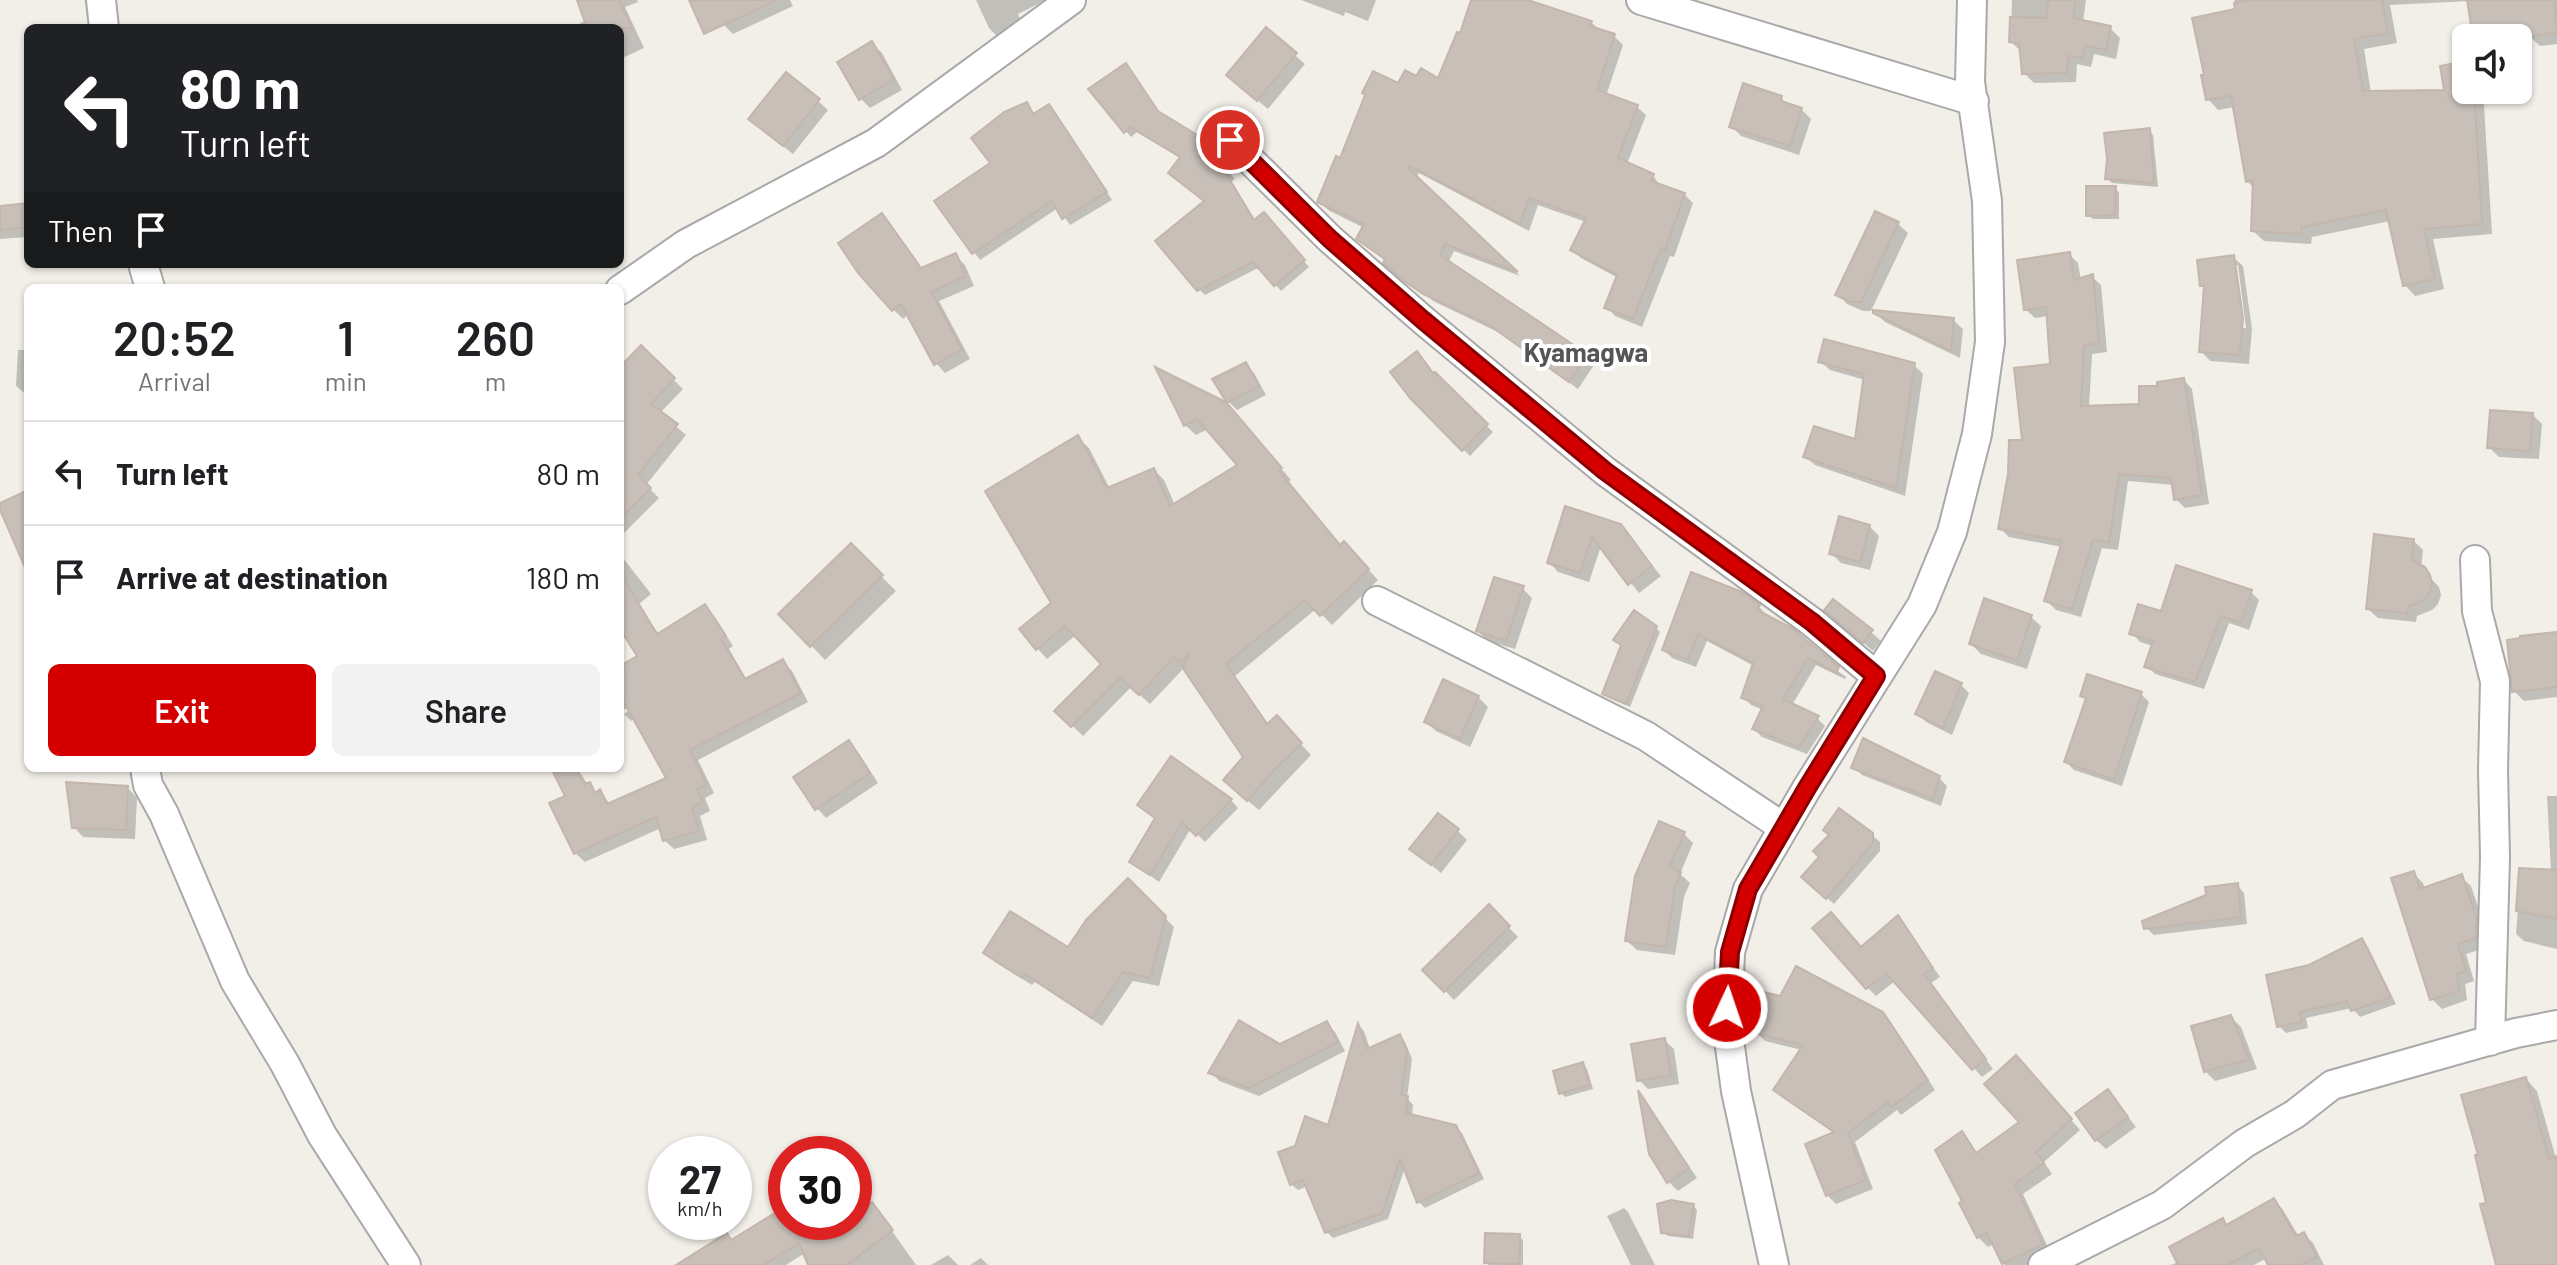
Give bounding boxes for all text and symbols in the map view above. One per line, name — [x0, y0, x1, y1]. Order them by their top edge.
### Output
map controls — [2452, 24, 2532, 104]
button: sound — [2452, 24, 2532, 104]
text: 80 m — [180, 53, 300, 120]
icon: left — [48, 56, 152, 160]
pin — [1196, 106, 1264, 174]
icon: arrive — [1208, 118, 1252, 162]
text: Turn left — [180, 121, 311, 164]
icon: arrive — [129, 208, 173, 252]
text: Then — [48, 212, 113, 248]
text: 20:52 — [113, 308, 236, 366]
text: 1 — [337, 308, 354, 366]
text: 260 — [456, 308, 535, 366]
district label: Kyamagwa — [1524, 336, 1648, 367]
text: Arrival — [138, 365, 211, 396]
text: min — [325, 365, 367, 396]
text: m — [485, 365, 506, 396]
icon: left — [48, 451, 92, 495]
text: Turn left — [116, 455, 229, 491]
text: 80 m — [537, 455, 600, 491]
icon: arrive — [48, 555, 92, 599]
text: Arrive at destination — [116, 559, 388, 595]
text: 180 m — [526, 559, 600, 595]
button: Exit — [48, 664, 316, 756]
button: Share — [332, 664, 600, 756]
position arrow — [1685, 966, 1769, 1050]
speed limit sign: 30 — [768, 1136, 872, 1240]
text: 27 — [679, 1154, 721, 1202]
text: km/h — [677, 1196, 723, 1220]

